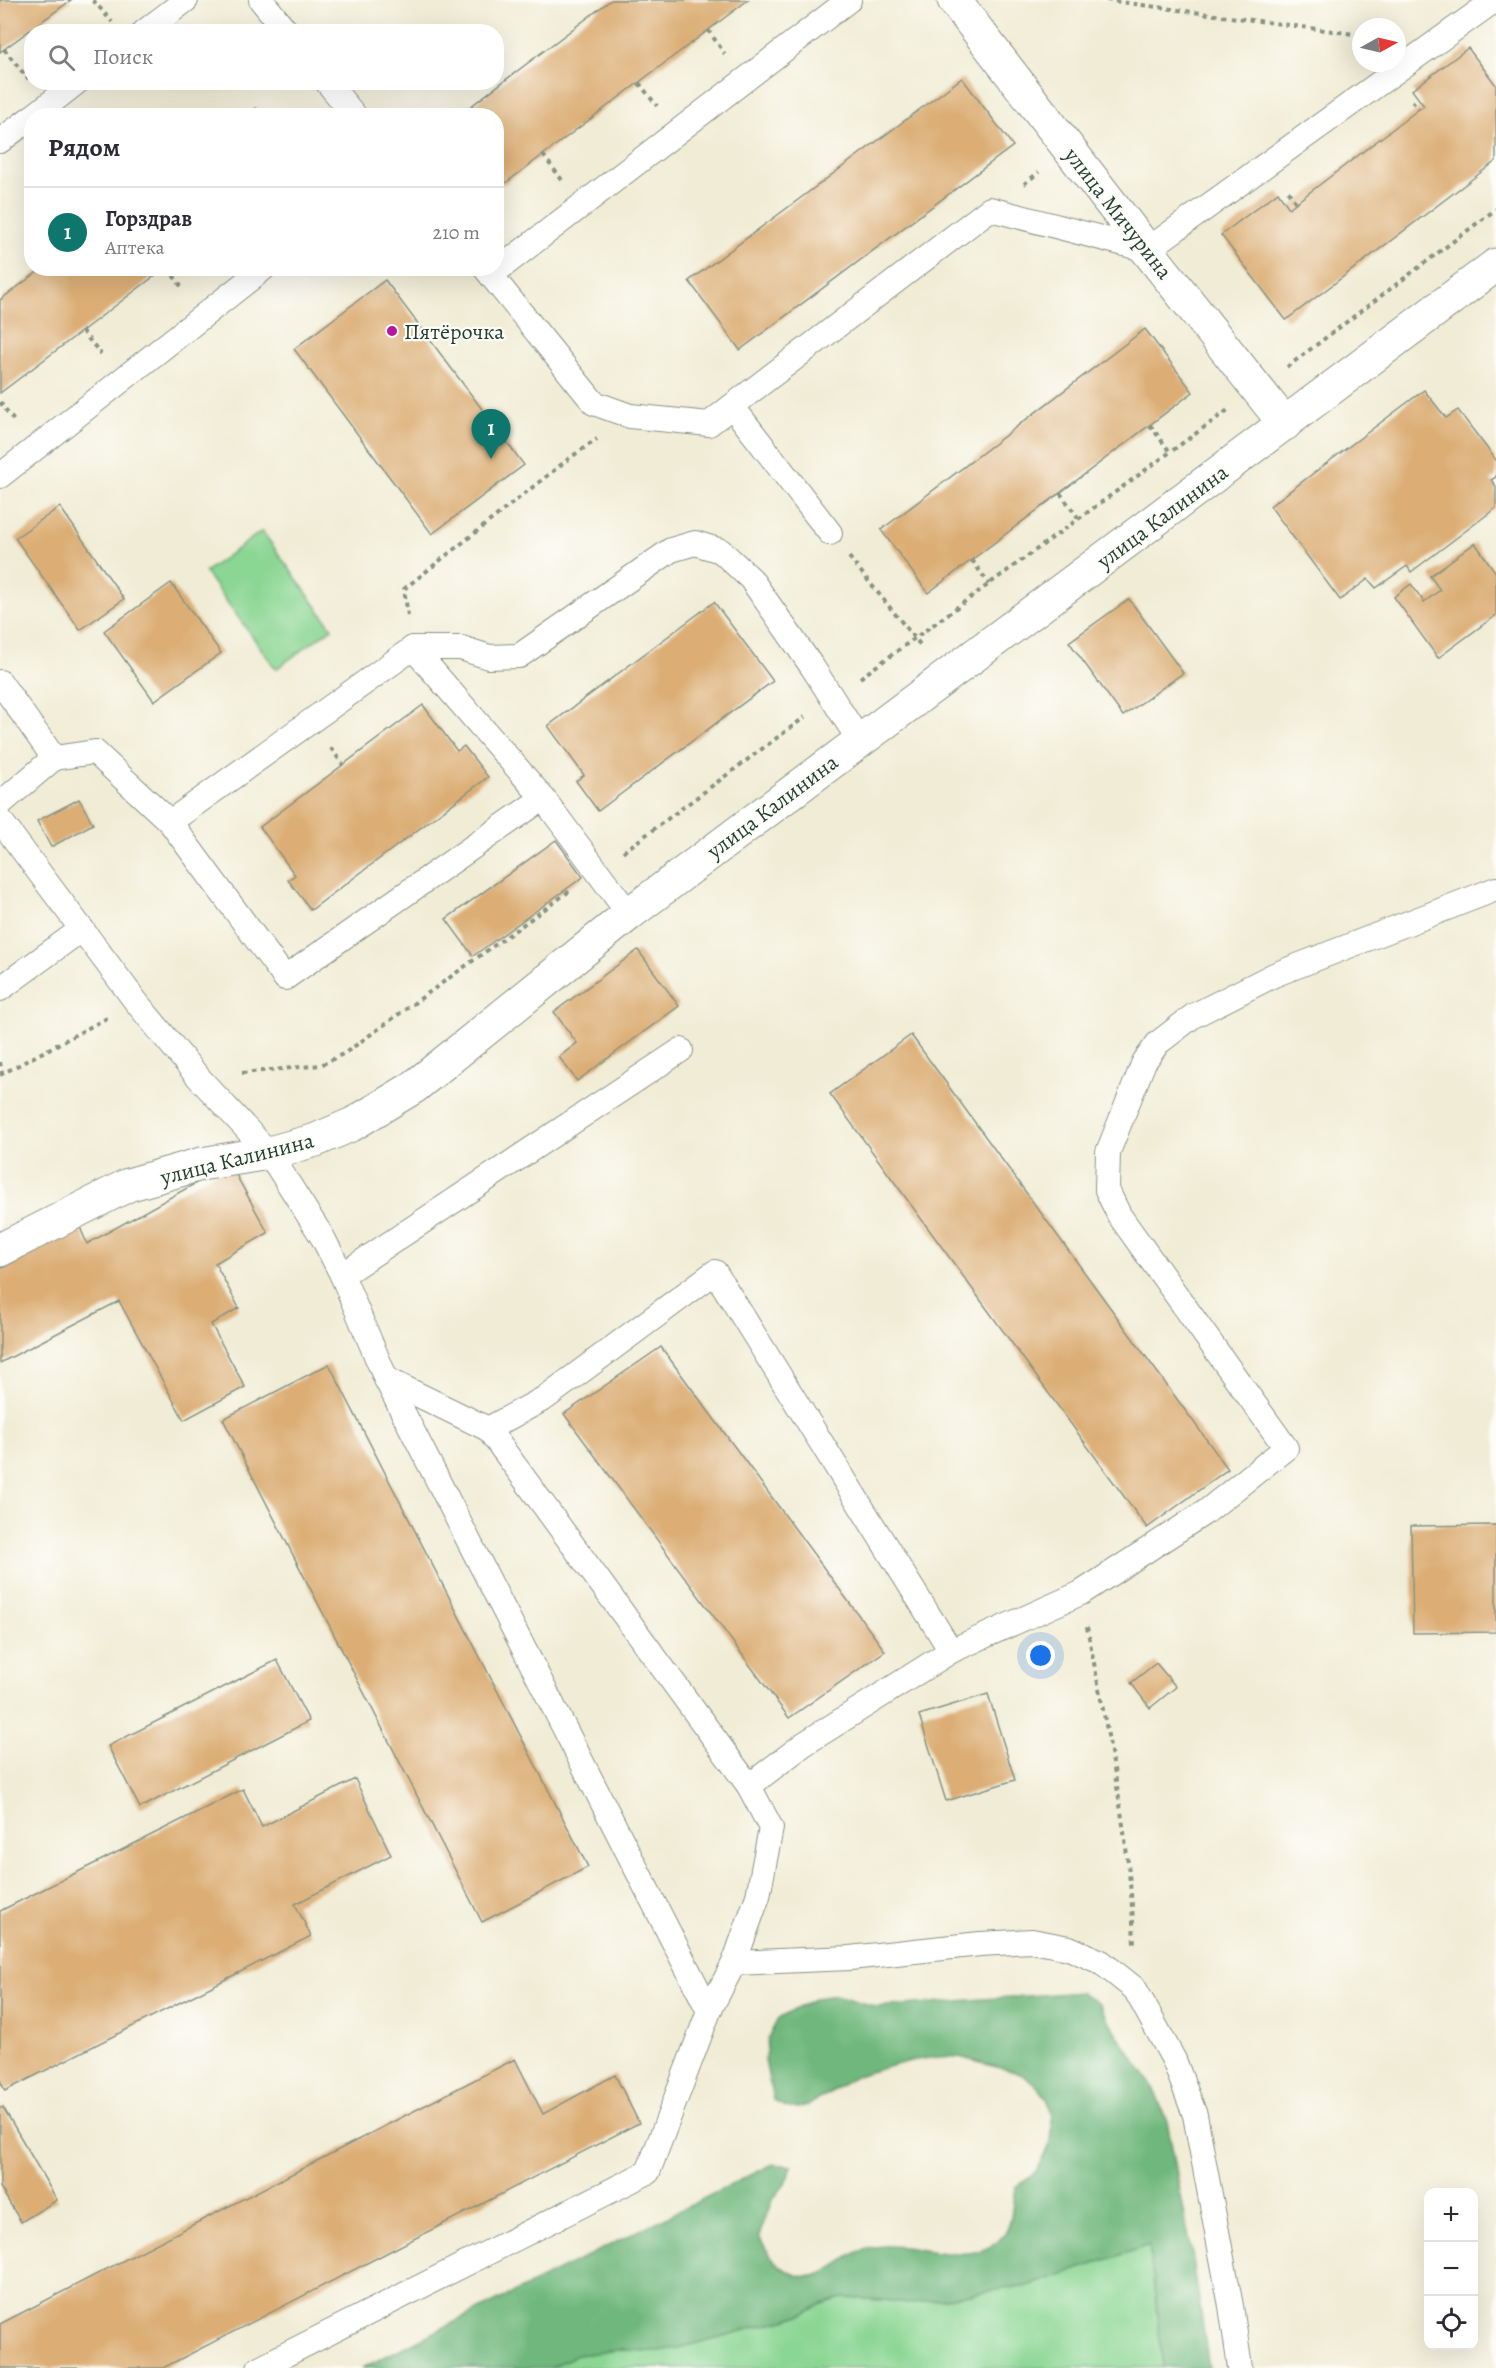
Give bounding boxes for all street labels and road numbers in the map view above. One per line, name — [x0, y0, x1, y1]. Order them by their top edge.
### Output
street label: улица Мичурина — [1057, 141, 1180, 286]
street label: улица Калинина — [1090, 457, 1235, 577]
street label: улица Калинина — [700, 747, 845, 867]
street label: улица Калинина — [156, 1125, 318, 1193]

